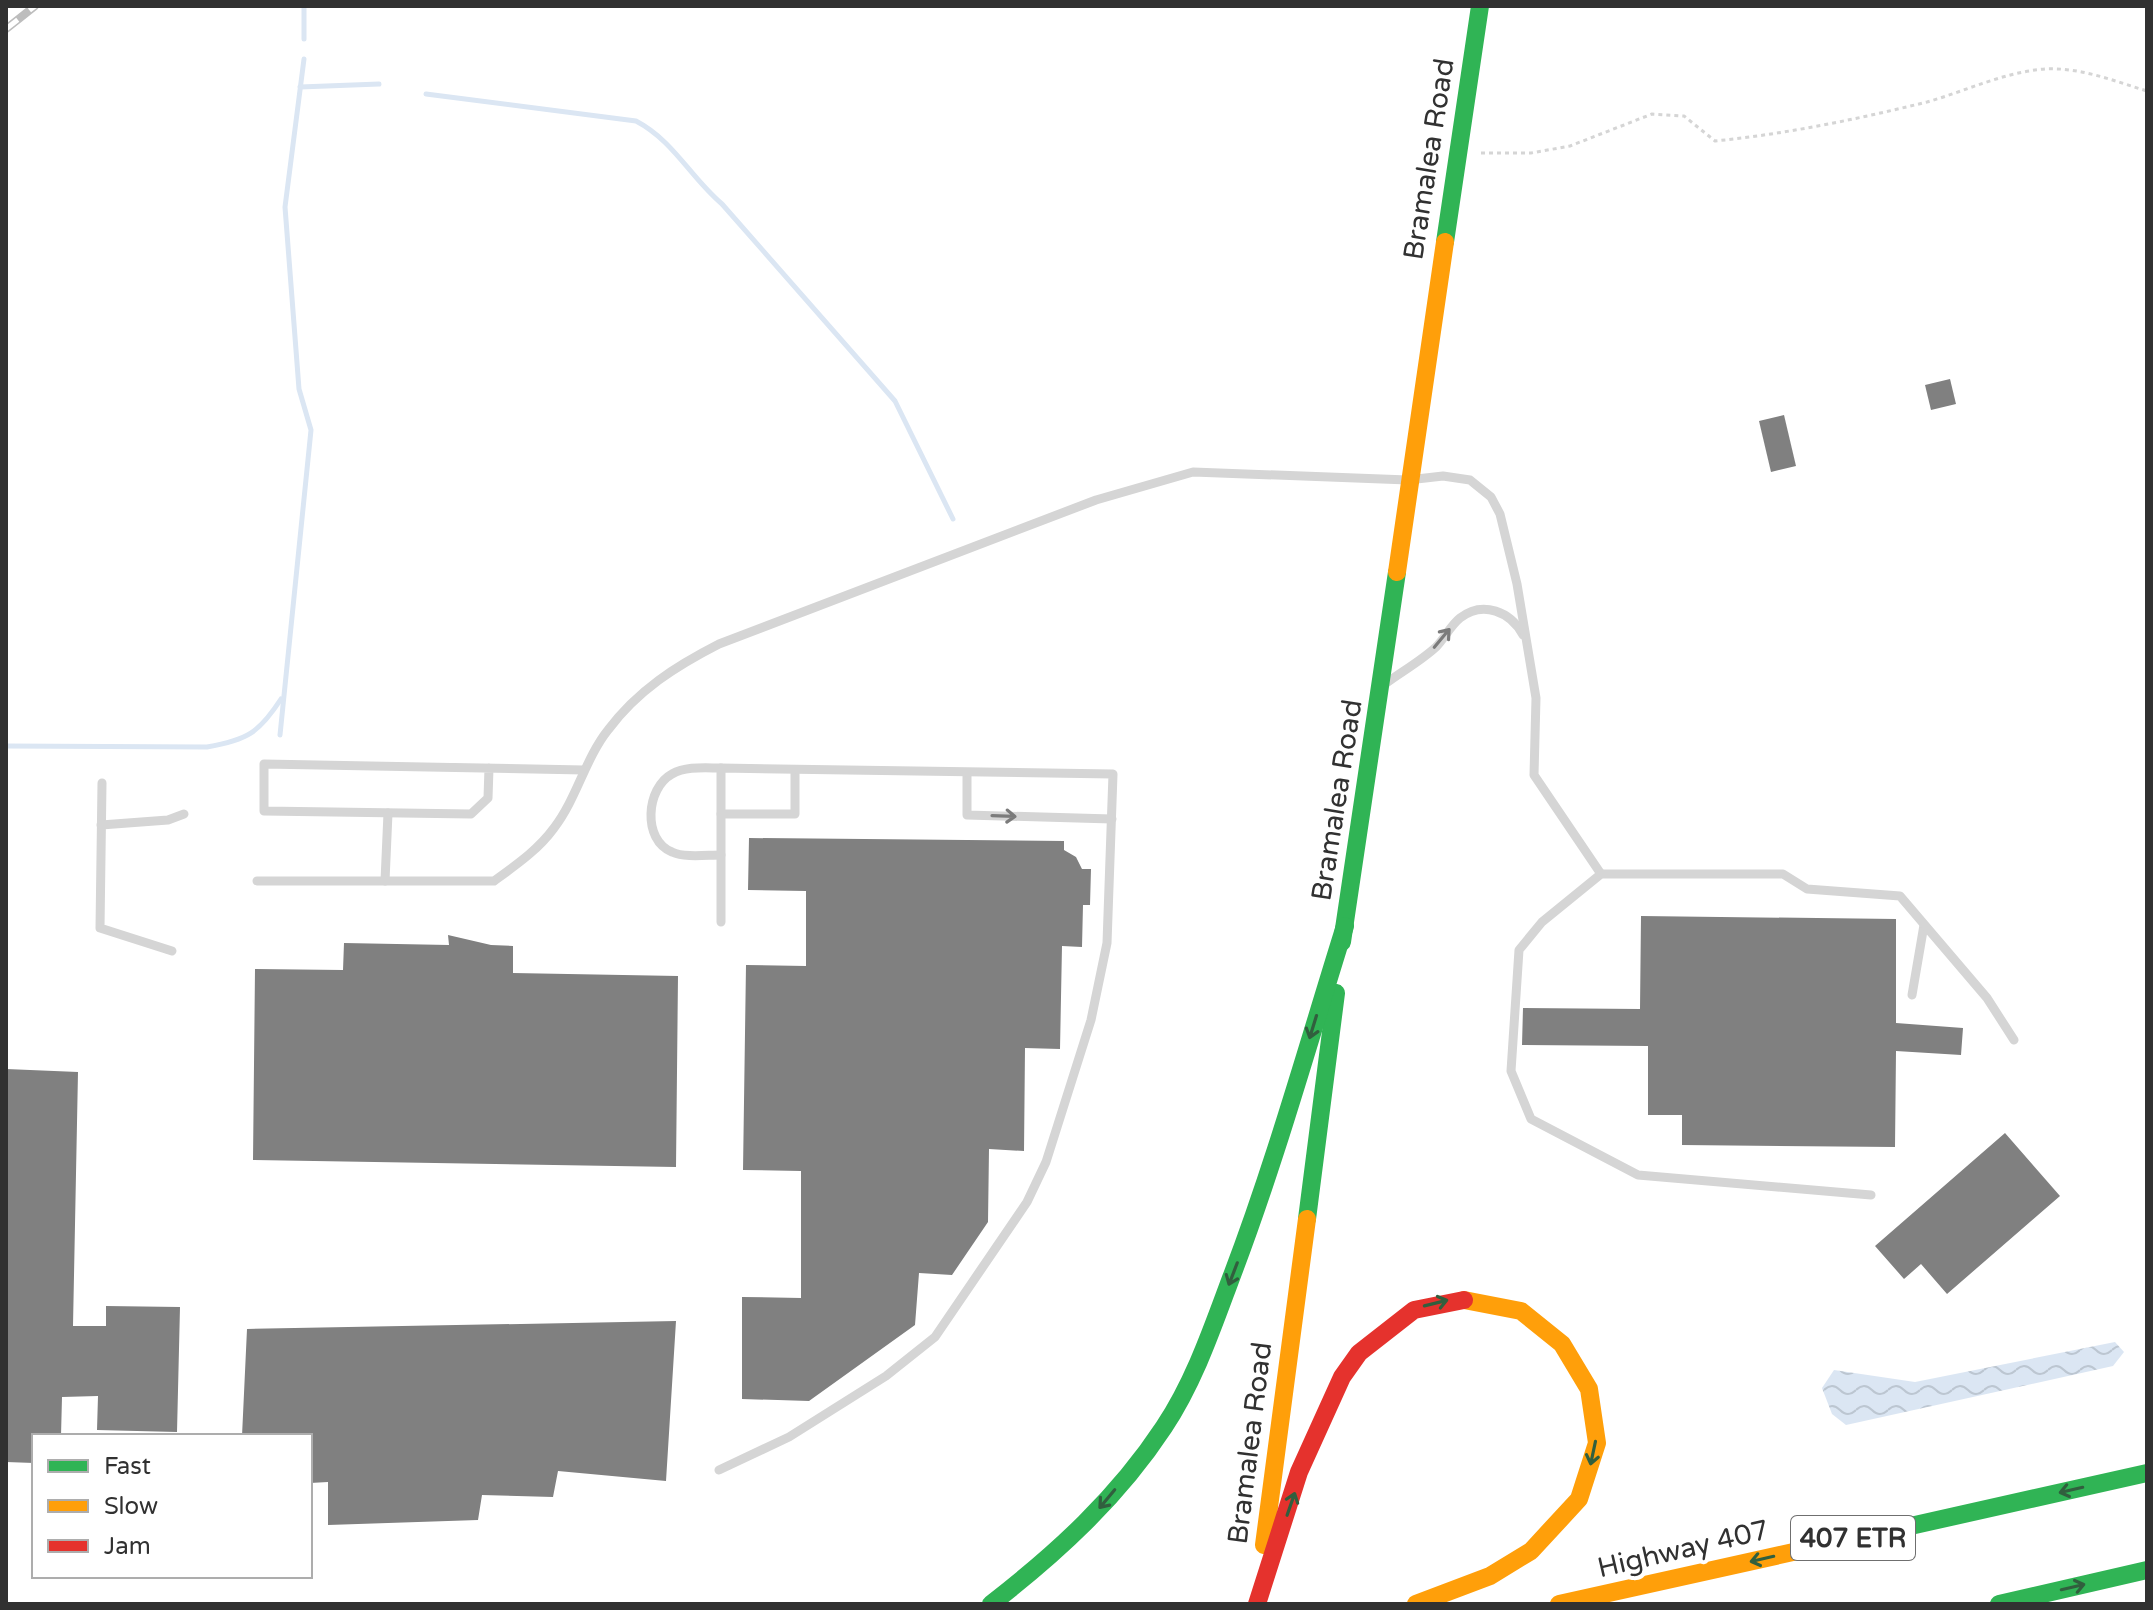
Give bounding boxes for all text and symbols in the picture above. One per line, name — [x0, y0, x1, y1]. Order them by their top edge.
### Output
street label: Bramalea Road — [1396, 56, 1462, 262]
one-way arrow — [1434, 628, 1451, 649]
street label: Bramalea Road — [1304, 697, 1370, 903]
one-way arrow — [990, 808, 1017, 823]
one-way arrow — [1305, 1014, 1319, 1039]
one-way arrow — [1225, 1261, 1239, 1286]
one-way arrow — [1423, 1295, 1449, 1310]
street label: Bramalea Road — [1221, 1340, 1279, 1546]
legend — [32, 1434, 312, 1578]
one-way arrow — [1585, 1440, 1600, 1466]
text: Fast — [104, 1452, 151, 1481]
one-way arrow — [2059, 1483, 2084, 1498]
one-way arrow — [1098, 1488, 1116, 1509]
one-way arrow — [1284, 1491, 1299, 1516]
text: Slow — [104, 1492, 158, 1521]
street label: Highway 407 — [1594, 1513, 1772, 1585]
road number: 407 ETR — [1791, 1516, 1915, 1560]
text: Jam — [104, 1532, 151, 1561]
one-way arrow — [1750, 1552, 1776, 1567]
one-way arrow — [2060, 1579, 2085, 1594]

